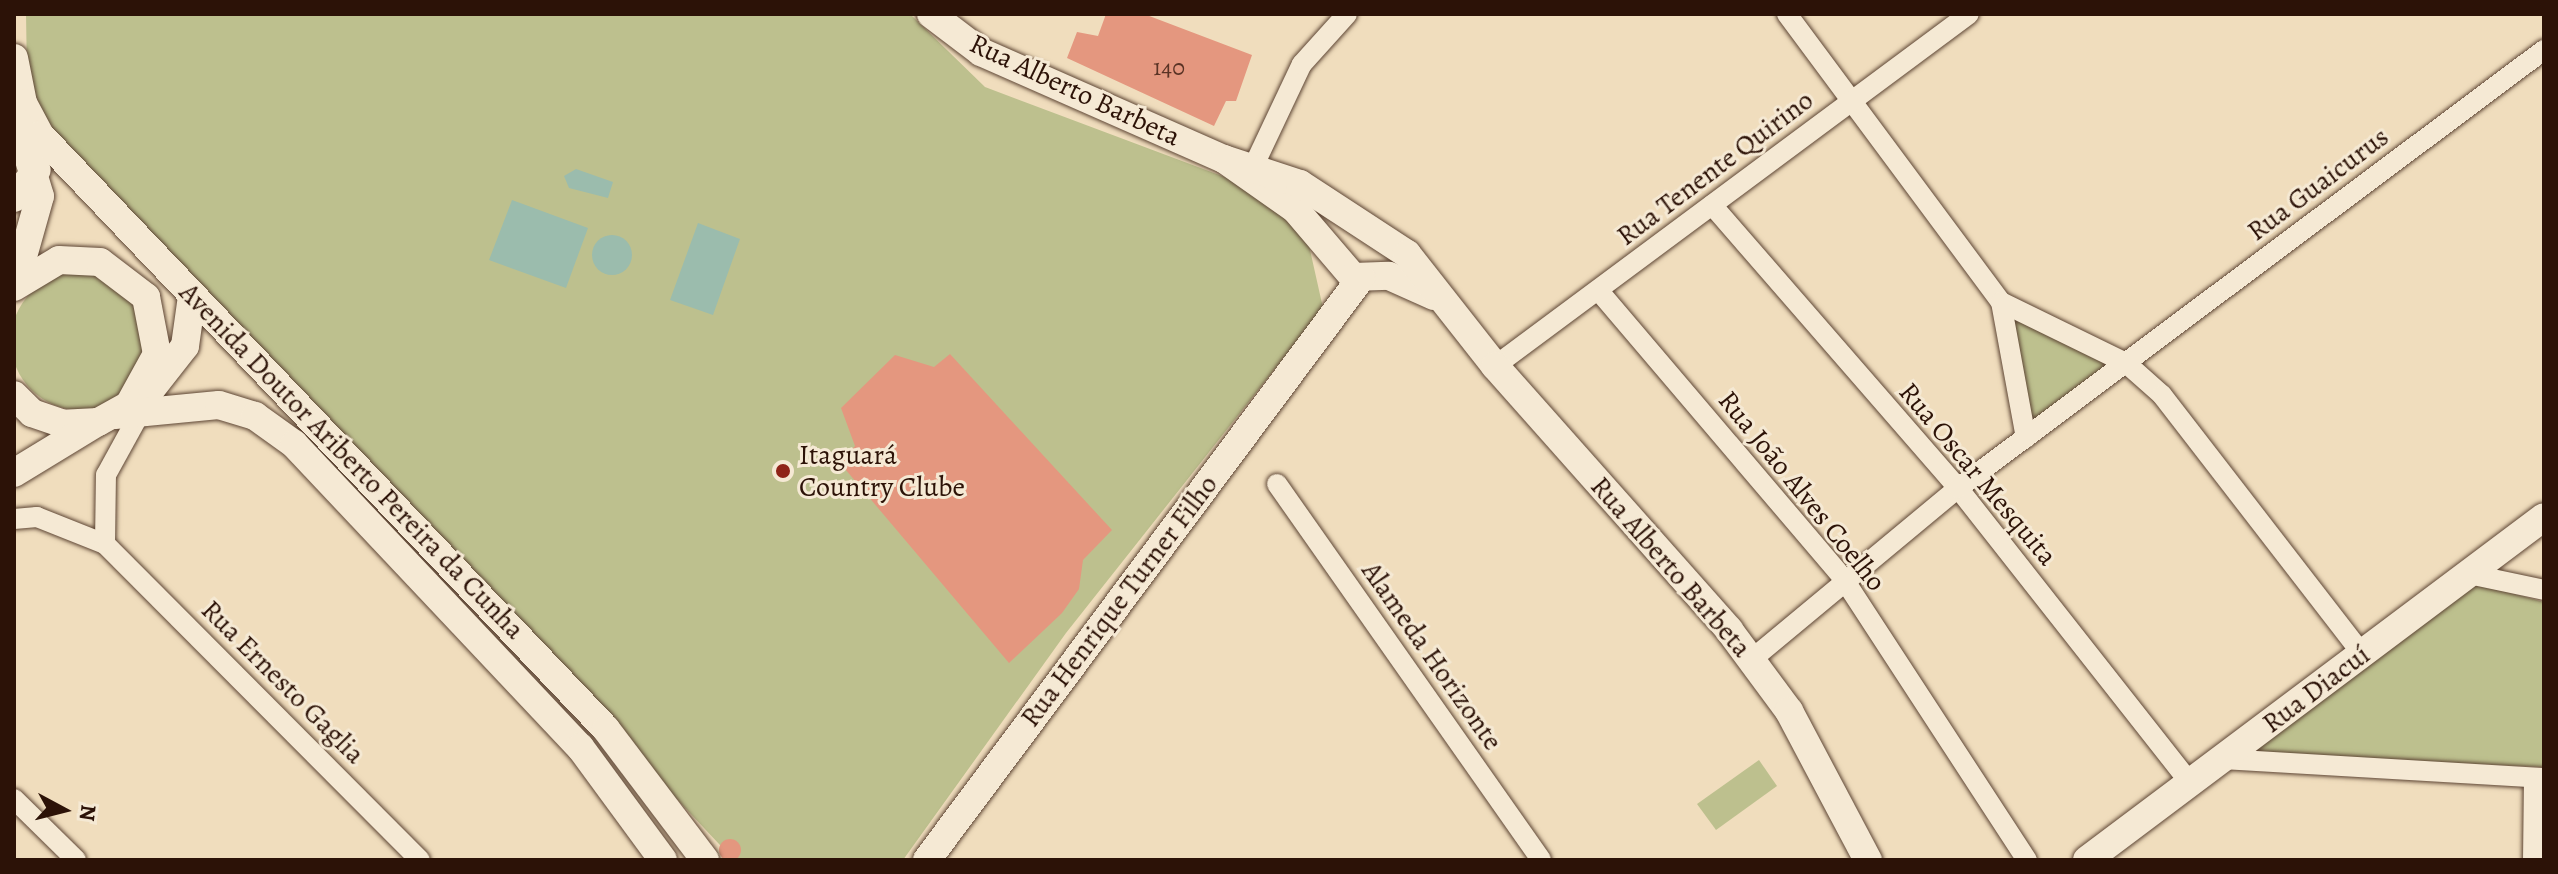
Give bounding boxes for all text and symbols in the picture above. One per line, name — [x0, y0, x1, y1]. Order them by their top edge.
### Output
street label: Rua Alberto Barbeta — [964, 27, 1186, 153]
house number: 140 — [1153, 54, 1185, 82]
street label: Rua Tenente Quirino — [1610, 83, 1820, 253]
street label: Rua Guaicurus — [2241, 120, 2395, 248]
street label: Avenida Doutor Ariberto Pereira da Cunha — [172, 276, 532, 646]
street label: Rua Oscar Mesquita — [1892, 376, 2064, 572]
street label: Rua João Alves Coelho — [1711, 384, 1893, 598]
place label: Itaguará Country Clube — [799, 438, 965, 504]
marker: Itaguará Country Clube — [774, 462, 792, 480]
street label: Rua Henrique Turner Filho — [1013, 468, 1225, 734]
street label: Rua Alberto Barbeta — [1583, 470, 1759, 664]
street label: Alameda Horizonte — [1355, 555, 1509, 757]
street label: Rua Ernesto Gaglia — [194, 593, 372, 771]
street label: Rua Diacuí — [2256, 638, 2376, 740]
north arrow — [24, 770, 104, 850]
text: N — [72, 803, 104, 823]

